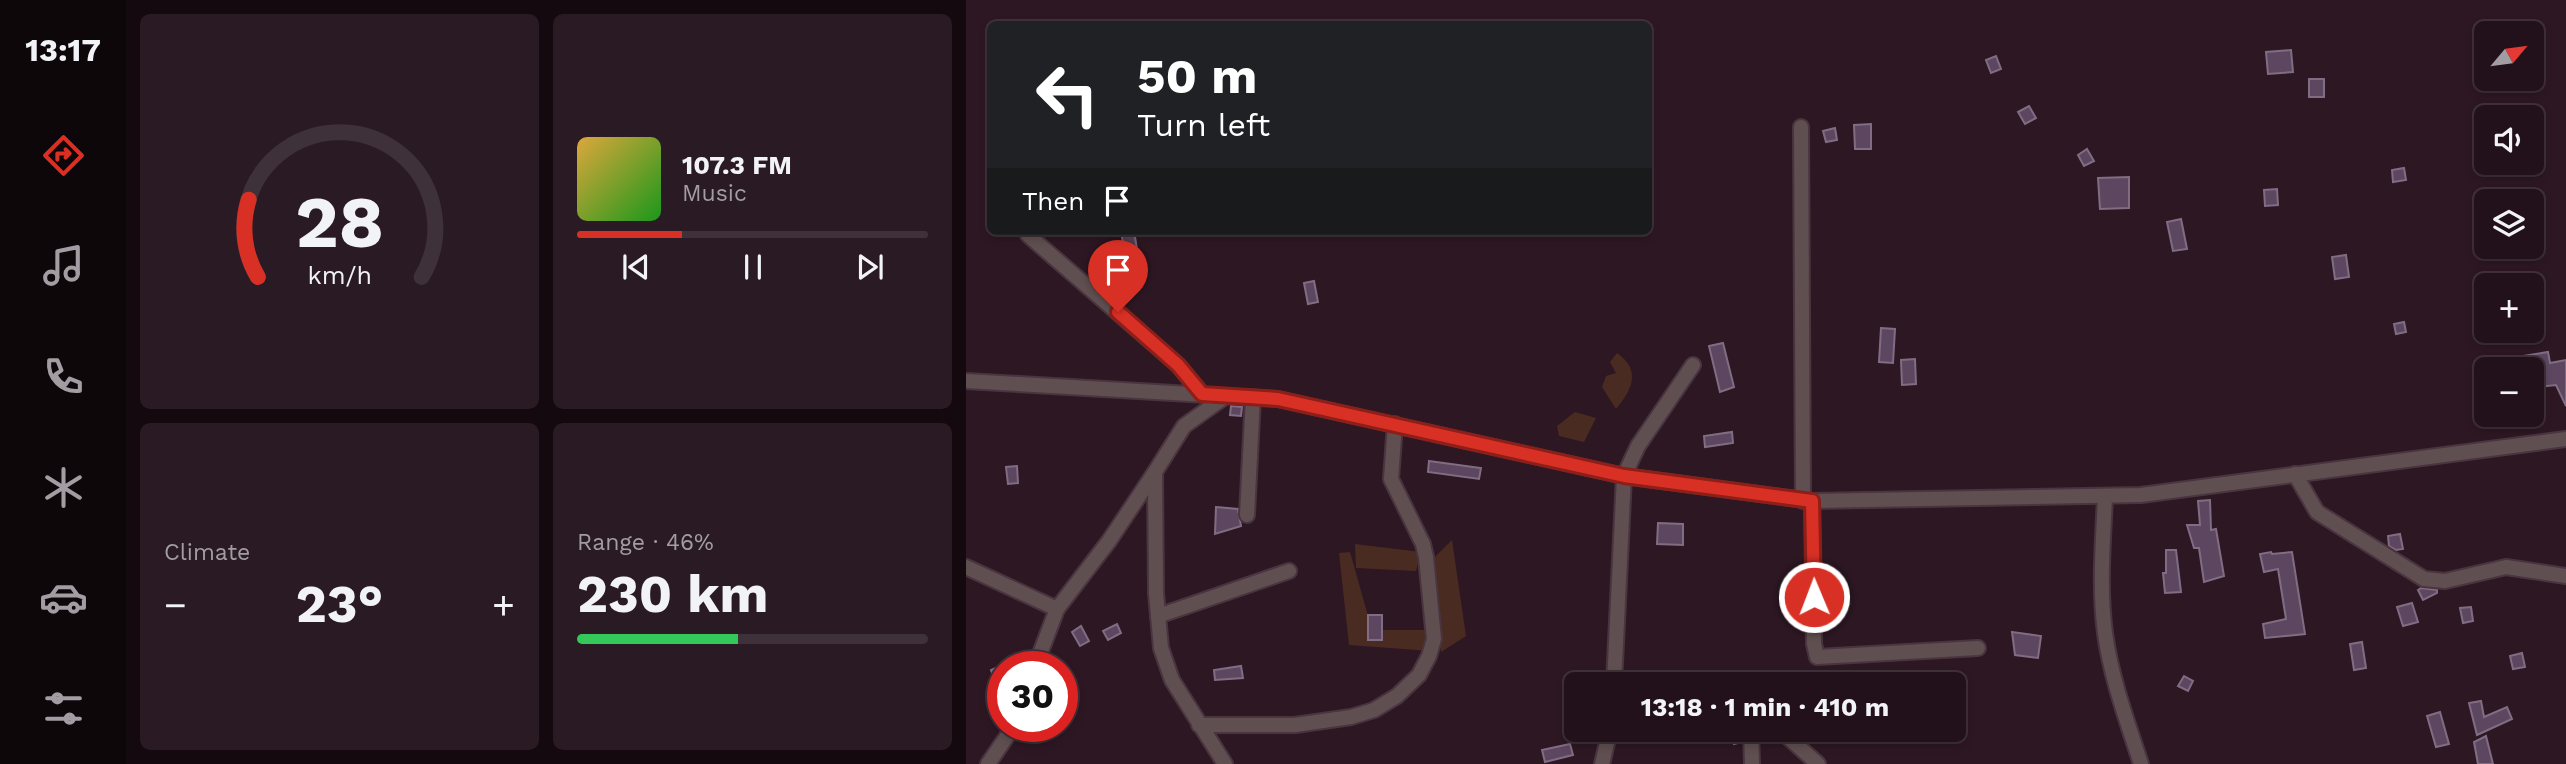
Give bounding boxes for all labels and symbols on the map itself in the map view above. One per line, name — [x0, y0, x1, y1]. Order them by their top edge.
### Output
north arrow — [2474, 21, 2544, 91]
pin — [1088, 240, 1148, 312]
position arrow — [1777, 560, 1851, 634]
speed limit sign: 30 — [987, 651, 1078, 742]

